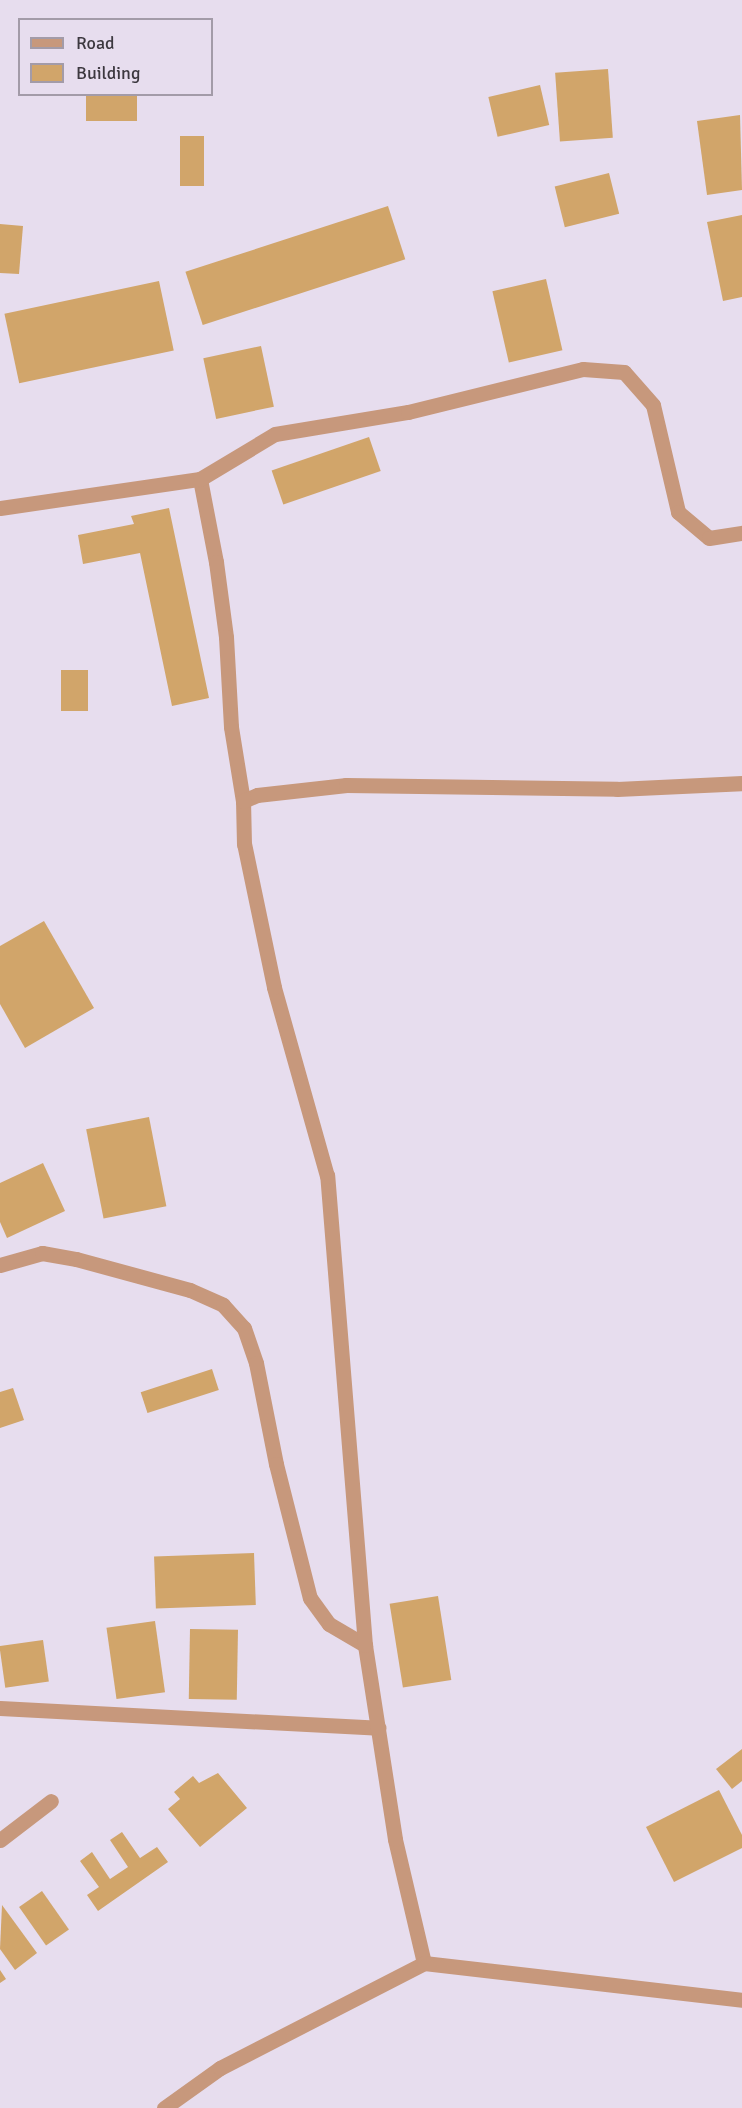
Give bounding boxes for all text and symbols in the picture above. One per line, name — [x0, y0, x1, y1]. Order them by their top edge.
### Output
legend — [18, 18, 213, 96]
text: Road — [76, 32, 115, 54]
text: Building — [76, 62, 140, 84]

